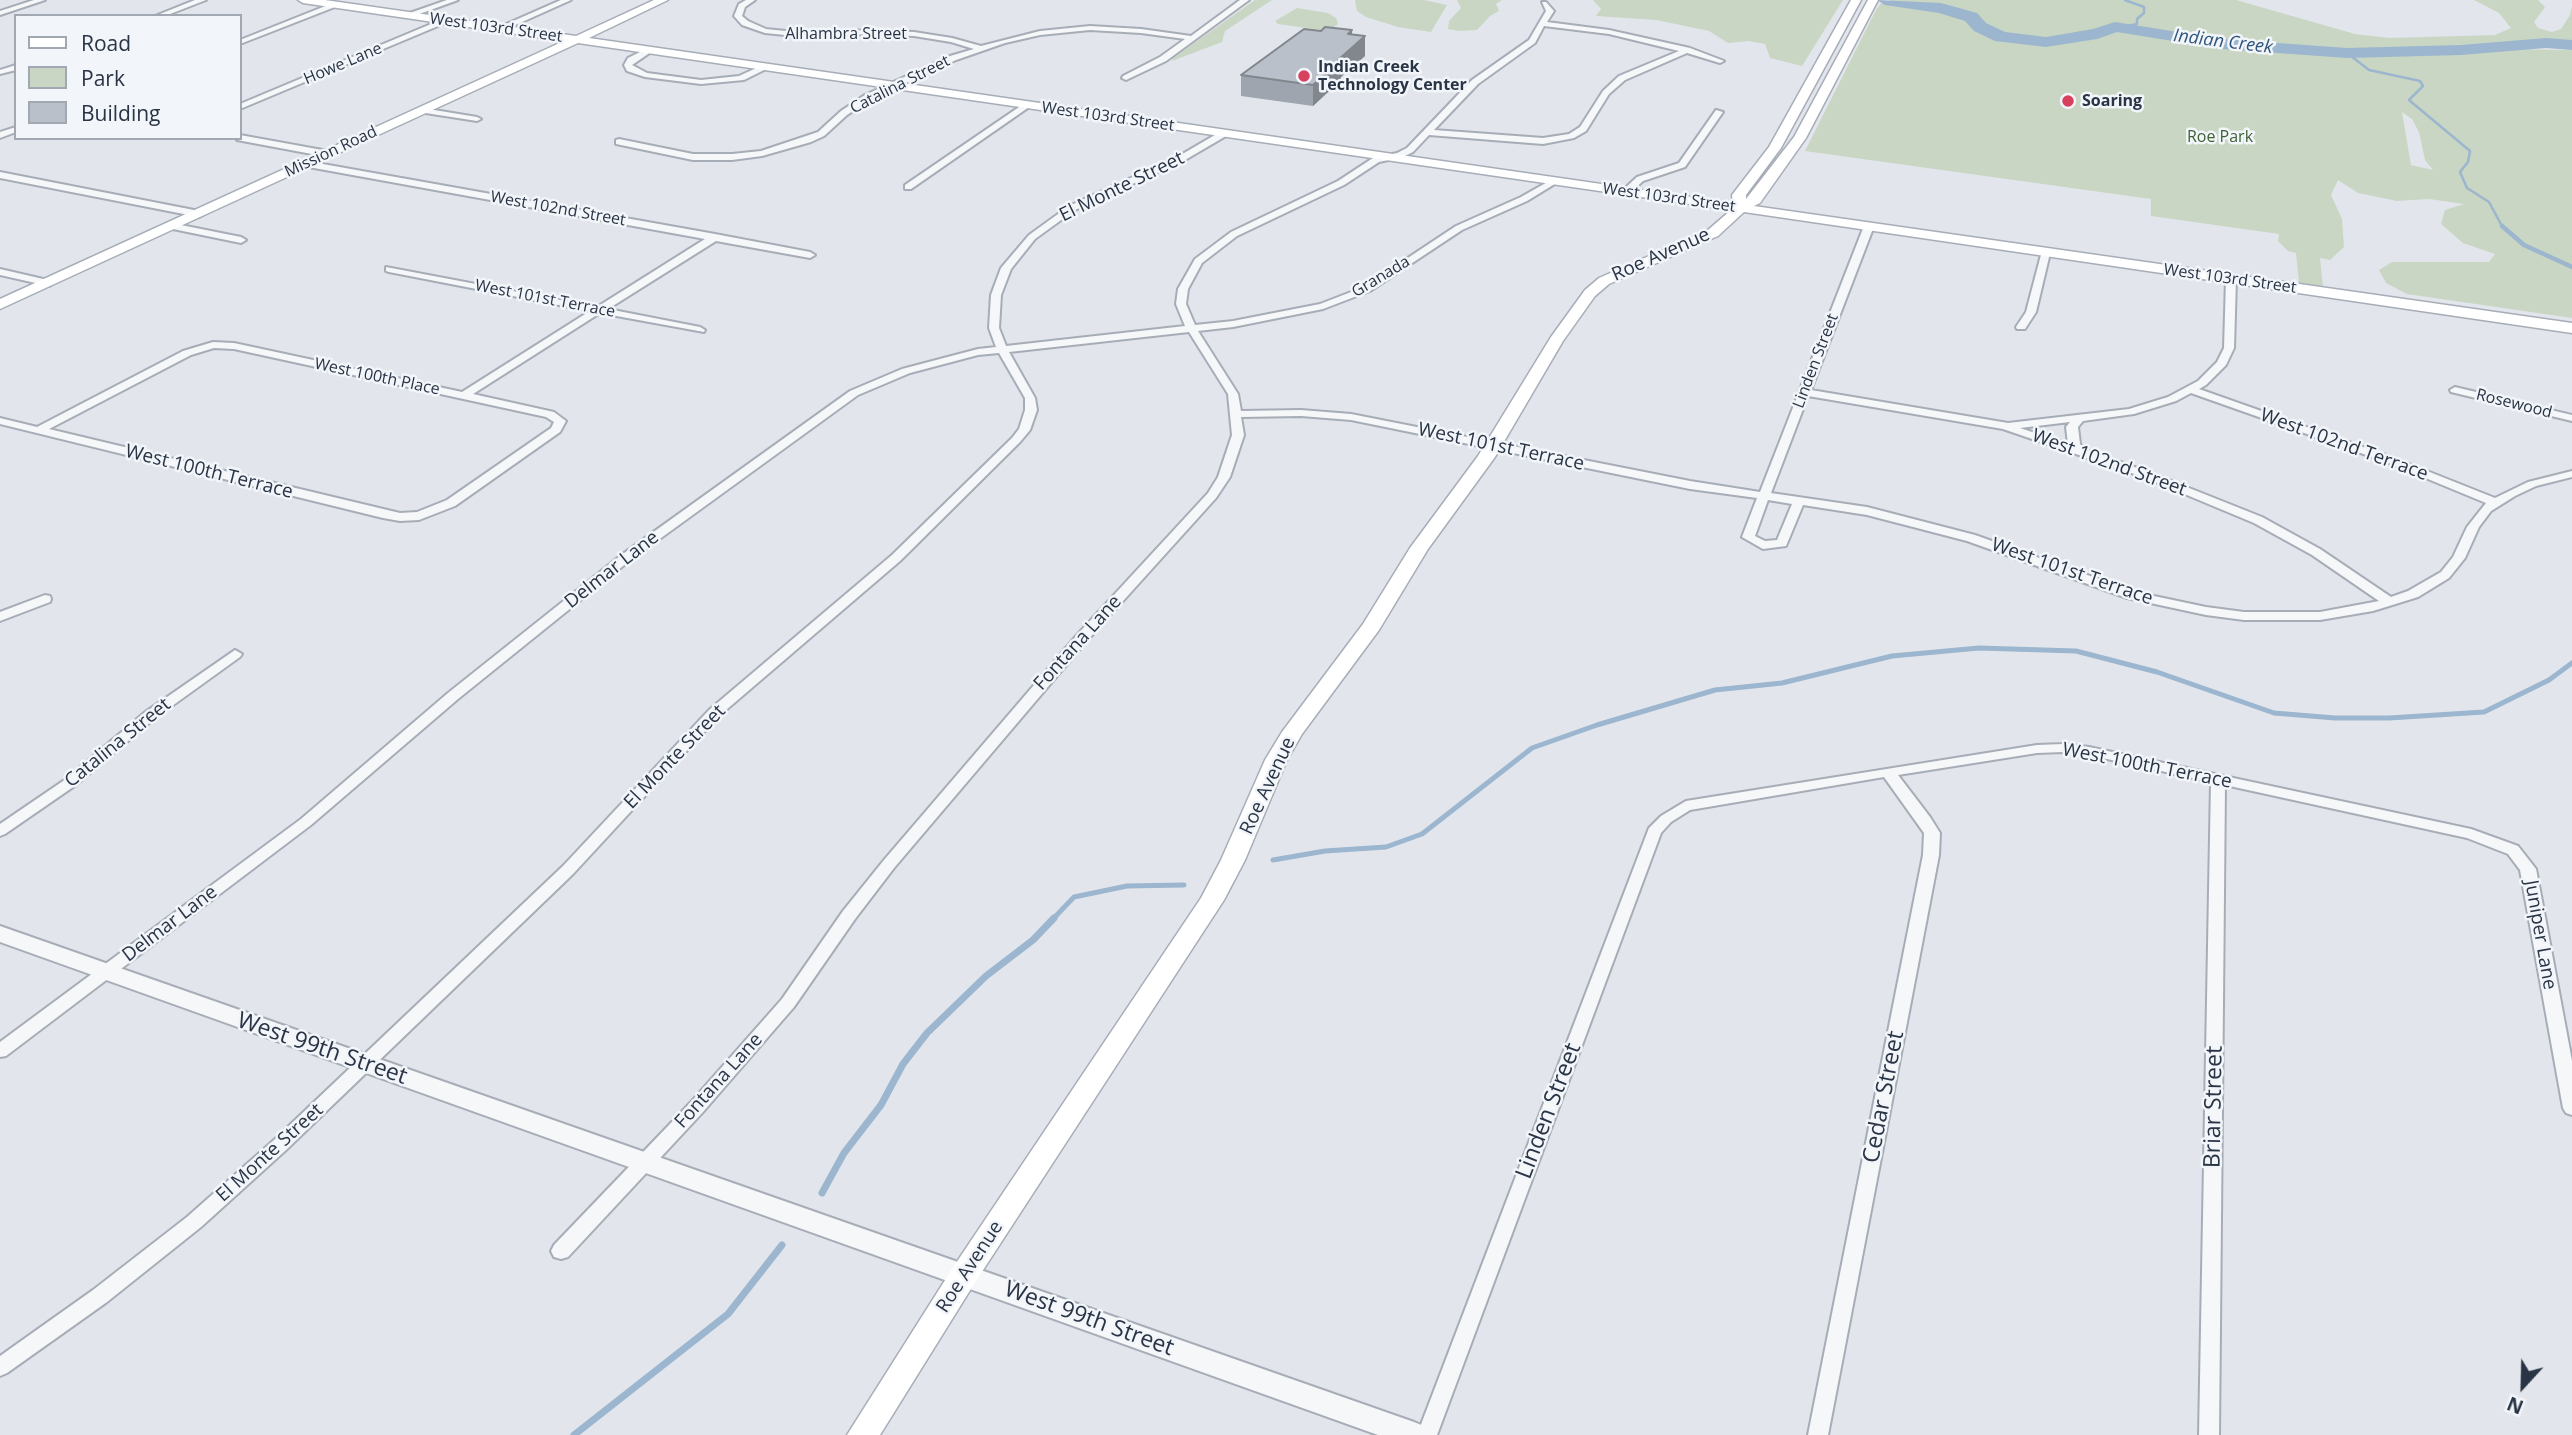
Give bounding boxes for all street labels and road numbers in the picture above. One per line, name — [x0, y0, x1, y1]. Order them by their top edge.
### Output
street label: West 103rd Street — [428, 9, 564, 47]
street label: Alhambra Street — [785, 24, 907, 44]
street label: Howe Lane — [301, 39, 385, 89]
street label: Catalina Street — [847, 52, 953, 118]
street label: West 103rd Street — [1040, 98, 1176, 136]
street label: Mission Road — [282, 122, 380, 182]
street label: El Monte Street — [1056, 147, 1188, 227]
street label: West 103rd Street — [1601, 179, 1737, 217]
street label: West 102nd Street — [489, 188, 627, 230]
street label: Roe Avenue — [1608, 223, 1714, 287]
street label: Granada — [1348, 252, 1414, 302]
street label: West 103rd Street — [2162, 260, 2298, 298]
street label: West 101st Terrace — [473, 276, 617, 322]
street label: Linden Street — [1789, 311, 1843, 411]
street label: West 100th Place — [313, 354, 441, 400]
street label: Rosewood — [2474, 385, 2554, 423]
street label: West 102nd Terrace — [2257, 404, 2431, 486]
street label: West 101st Terrace — [1416, 418, 1586, 476]
street label: West 102nd Street — [2029, 424, 2189, 502]
street label: West 100th Terrace — [123, 440, 295, 504]
street label: Delmar Lane — [560, 526, 664, 614]
street label: West 101st Terrace — [1988, 534, 2156, 610]
street label: Fontana Lane — [1029, 591, 1127, 695]
street label: Catalina Street — [60, 693, 176, 793]
street label: El Monte Street — [620, 700, 730, 814]
street label: Roe Avenue — [1236, 734, 1300, 838]
street label: West 100th Terrace — [2060, 738, 2234, 794]
street label: Juniper Lane — [2519, 878, 2561, 992]
street label: Delmar Lane — [118, 881, 222, 967]
street label: West 99th Street — [233, 1007, 411, 1091]
street label: Fontana Lane — [670, 1029, 768, 1133]
street label: Cedar Street — [1858, 1029, 1910, 1165]
street label: Linden Street — [1510, 1039, 1588, 1183]
street label: Briar Street — [2199, 1046, 2229, 1168]
street label: El Monte Street — [212, 1099, 328, 1207]
street label: Roe Avenue — [932, 1217, 1008, 1317]
street label: West 99th Street — [1001, 1276, 1177, 1362]

